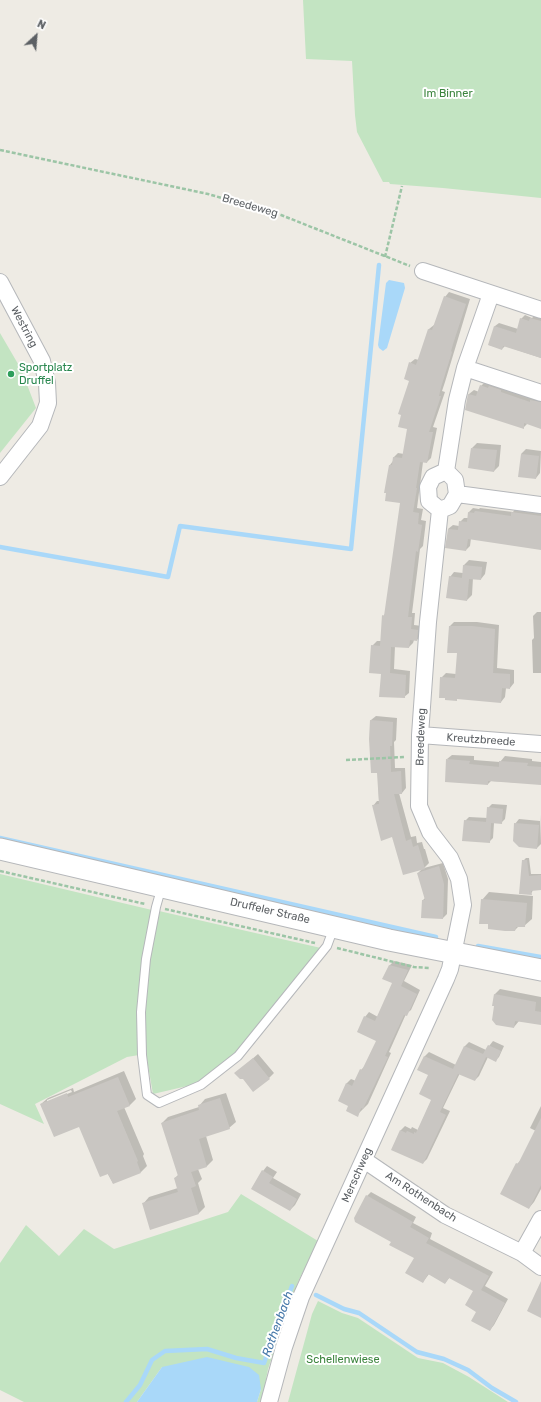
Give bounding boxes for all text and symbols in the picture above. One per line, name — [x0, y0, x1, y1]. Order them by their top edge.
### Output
north arrow — [16, 16, 56, 56]
text: N — [35, 17, 48, 32]
park label: Im Binner — [423, 87, 473, 101]
street label: Breedeweg — [220, 192, 280, 220]
street label: Westring — [8, 304, 40, 350]
place label: Sportplatz Druffel — [19, 361, 72, 387]
marker: Sportplatz Druffel — [6, 369, 16, 379]
street label: Breedeweg — [413, 708, 429, 766]
street label: Kreutzbreede — [446, 731, 516, 749]
street label: Druffeler Straße — [229, 895, 311, 927]
street label: Merschweg — [339, 1145, 375, 1205]
street label: Am Rothenbach — [383, 1169, 459, 1225]
water label: Rothenbach — [260, 1289, 296, 1359]
park label: Schellenwiese — [306, 1353, 380, 1367]

